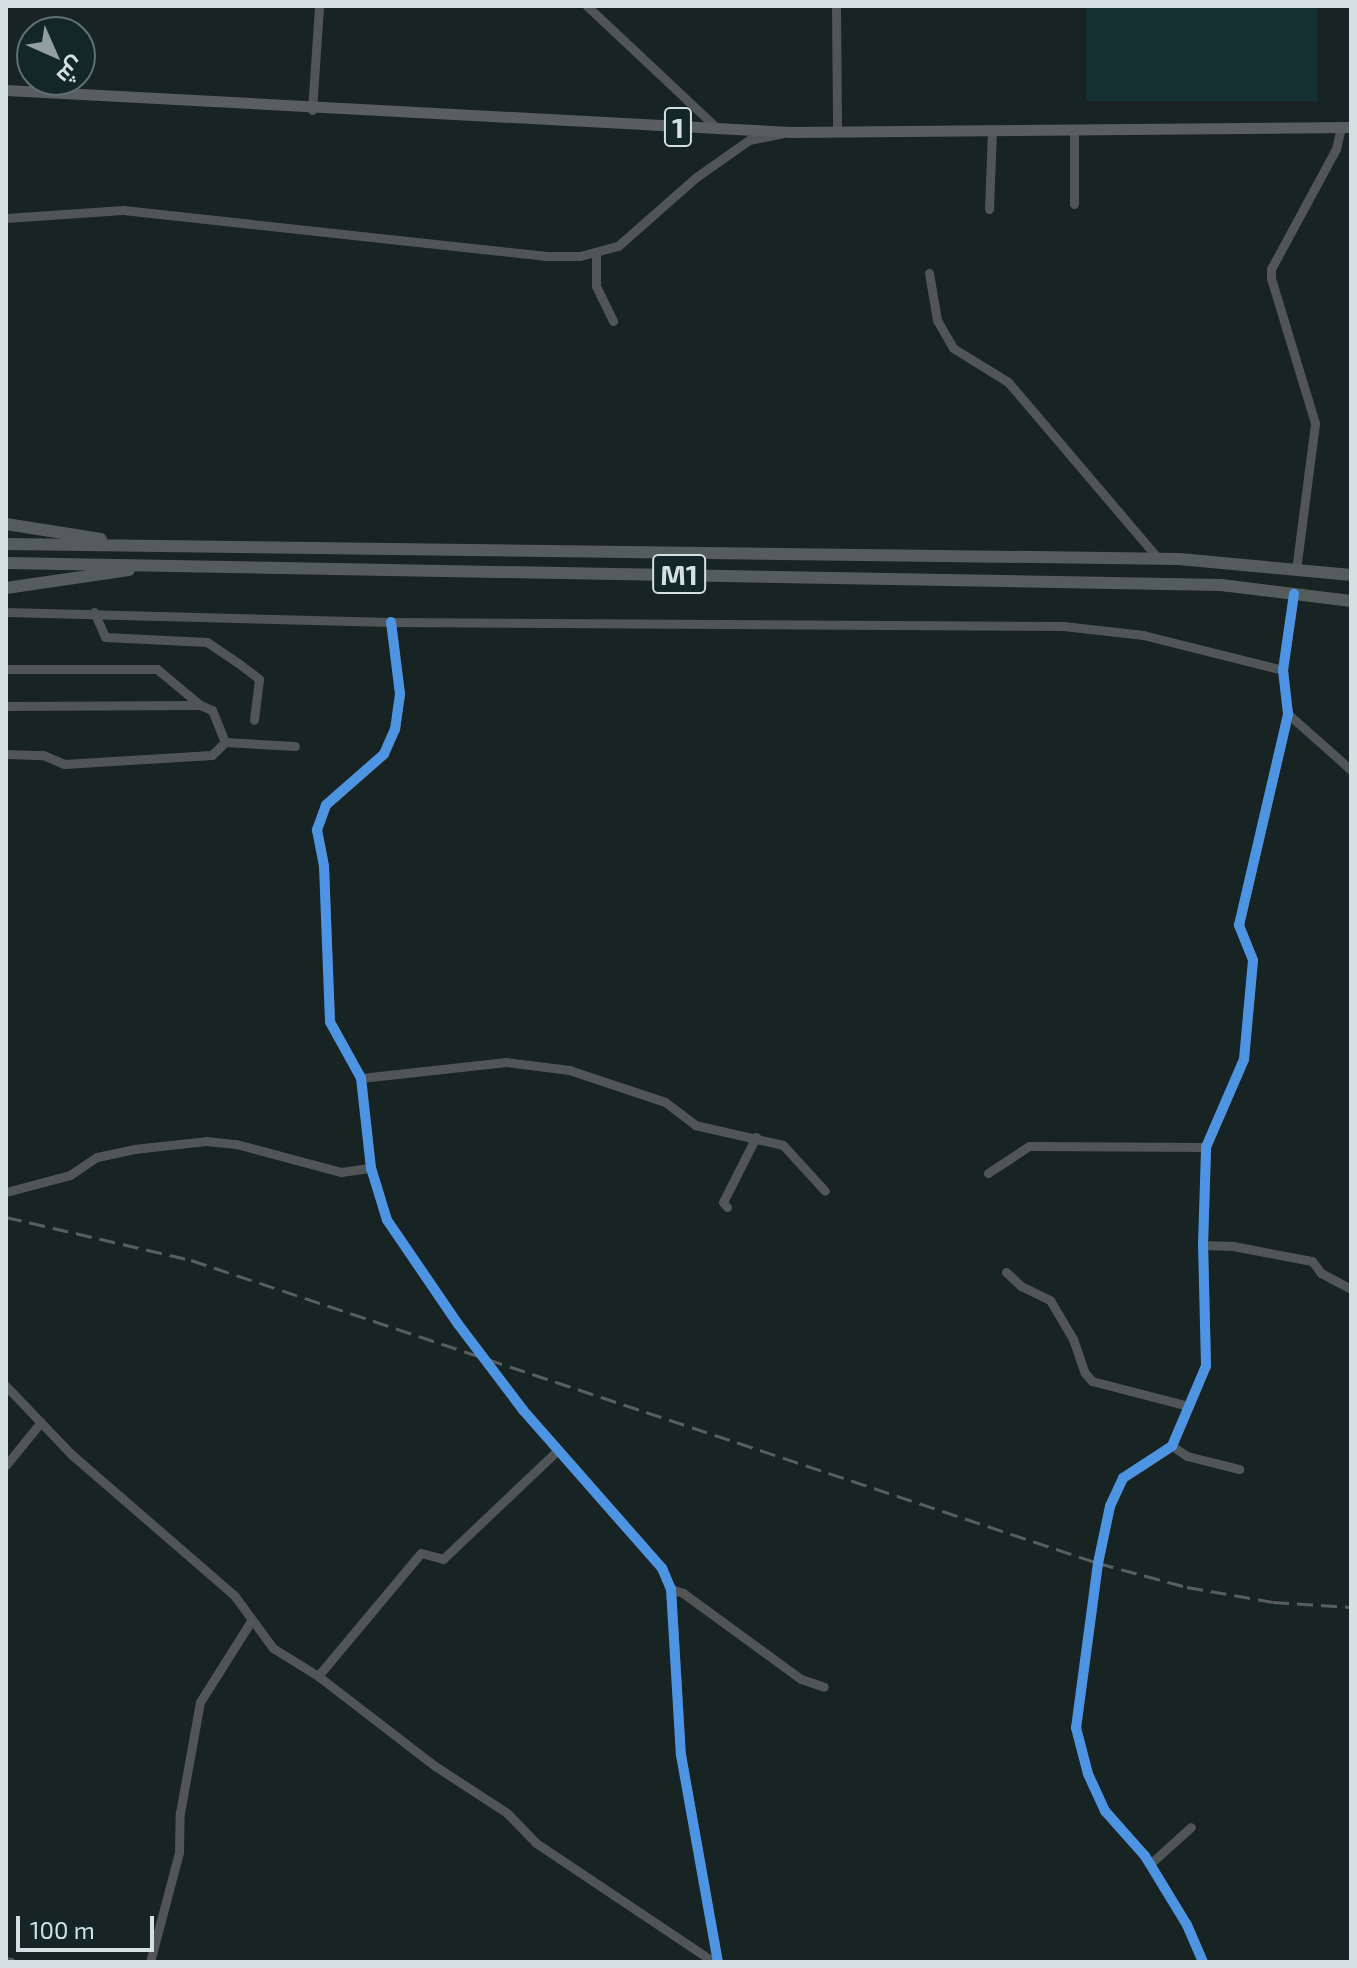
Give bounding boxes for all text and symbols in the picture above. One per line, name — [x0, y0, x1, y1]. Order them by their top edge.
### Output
north arrow — [16, 16, 96, 96]
text: ش — [52, 52, 91, 91]
road number: 1 — [662, 103, 694, 151]
road number: M1 — [651, 550, 707, 598]
scale bar — [20, 1900, 158, 1950]
text: 100 m — [30, 1915, 95, 1944]

